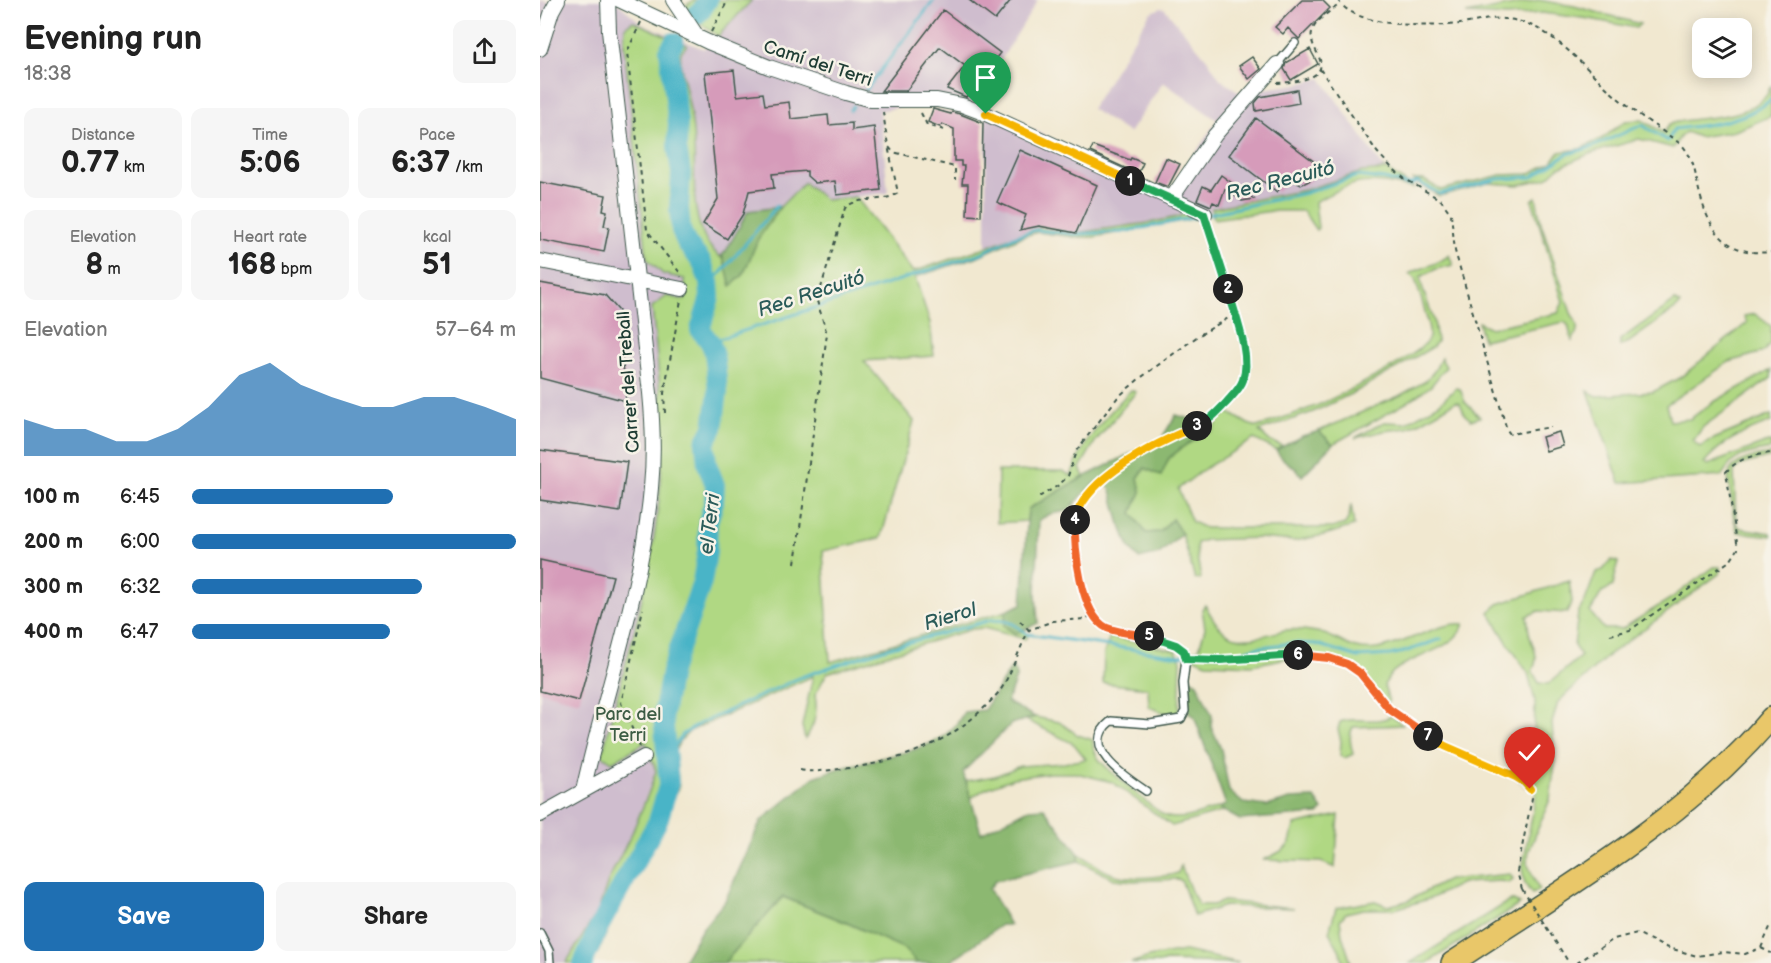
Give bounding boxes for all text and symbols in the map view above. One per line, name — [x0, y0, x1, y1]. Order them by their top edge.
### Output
map controls — [1692, 18, 1752, 78]
button: layers — [1692, 18, 1752, 78]
text: Evening run — [24, 19, 202, 59]
button: share — [453, 20, 516, 83]
street label: Camí del Terri — [761, 36, 875, 91]
pin — [960, 52, 1011, 114]
icon: arrive — [969, 61, 1002, 94]
text: 18:38 — [24, 62, 71, 86]
text: Distance — [71, 126, 135, 145]
text: Time — [252, 126, 288, 145]
text: Pace — [419, 126, 455, 145]
text: 0.77 — [61, 145, 120, 181]
text: 5:06 — [239, 145, 301, 181]
text: 6:37 — [391, 145, 450, 181]
water label: Rec Recuitó — [1223, 156, 1337, 206]
text: km — [120, 158, 145, 177]
text: /km — [450, 158, 483, 177]
pin: 1 — [1115, 166, 1145, 196]
text: 1 — [1127, 171, 1133, 190]
text: Elevation — [70, 228, 136, 247]
text: Heart rate — [233, 228, 307, 247]
text: kcal — [423, 228, 451, 247]
text: 8 — [85, 247, 103, 283]
text: 168 — [228, 247, 277, 283]
text: 51 — [422, 247, 452, 283]
text: m — [103, 260, 121, 279]
text: bpm — [277, 260, 312, 279]
water label: Rec Recuitó — [755, 265, 868, 323]
pin: 2 — [1213, 274, 1243, 304]
text: 2 — [1223, 279, 1233, 298]
street label: Carrer del Treball — [613, 310, 644, 454]
text: Elevation — [24, 318, 107, 342]
text: 57–64 m — [435, 318, 516, 342]
pin: 3 — [1182, 411, 1212, 441]
text: 3 — [1192, 416, 1202, 435]
text: 100 m — [24, 485, 80, 509]
text: 6:45 — [120, 485, 160, 509]
water label: el Terri — [694, 491, 726, 556]
pin: 4 — [1060, 505, 1090, 535]
text: 4 — [1070, 510, 1080, 529]
text: 200 m — [24, 530, 83, 554]
text: 6:00 — [120, 530, 160, 554]
text: 300 m — [24, 575, 83, 599]
text: 6:32 — [120, 575, 160, 599]
water label: Rierol — [921, 597, 981, 636]
text: 400 m — [24, 620, 83, 644]
text: 6:47 — [120, 620, 158, 644]
pin: 5 — [1134, 621, 1164, 651]
text: 5 — [1144, 626, 1154, 645]
pin: 6 — [1283, 640, 1313, 670]
text: 6 — [1293, 645, 1303, 664]
park label: Parc del Terri — [595, 704, 661, 746]
pin: 7 — [1413, 721, 1443, 751]
text: 7 — [1424, 726, 1432, 745]
pin — [1504, 727, 1555, 789]
icon: check — [1513, 736, 1546, 769]
button: Save — [24, 882, 264, 951]
button: Share — [276, 882, 516, 951]

